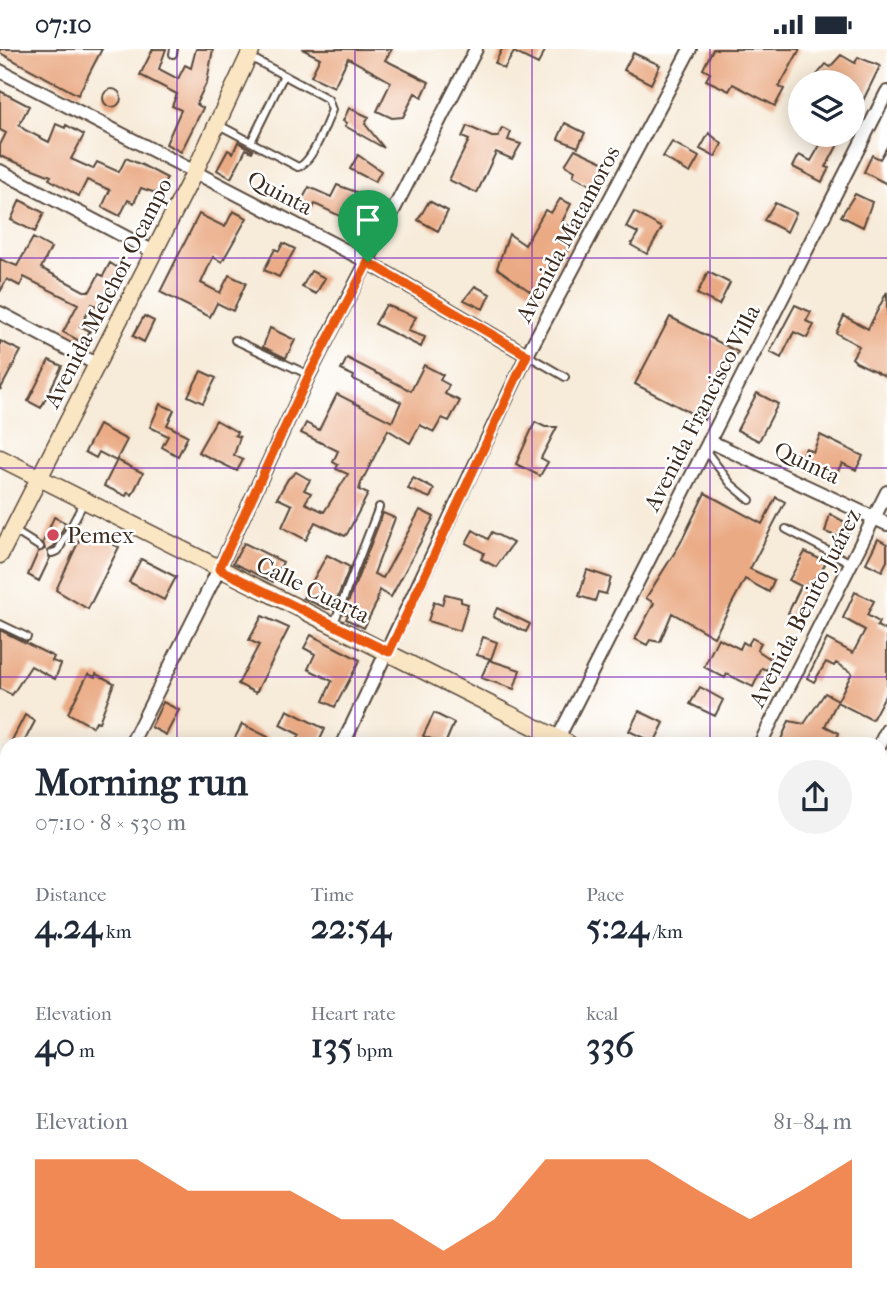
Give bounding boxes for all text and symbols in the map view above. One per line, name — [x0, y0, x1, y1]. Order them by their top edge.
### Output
text: 07:10 — [35, 9, 92, 40]
map controls — [788, 70, 865, 147]
button: layers — [788, 70, 865, 147]
street label: Avenida Matamoros — [510, 141, 626, 328]
street label: Quinta — [243, 165, 317, 221]
street label: Avenida Melchor Ocampo — [38, 173, 178, 413]
pin — [338, 190, 398, 262]
icon: arrive — [349, 201, 387, 239]
street label: Avenida Francisco Villa — [638, 300, 766, 517]
street label: Quinta — [770, 436, 845, 490]
street label: Avenida Benito Juárez — [743, 504, 867, 713]
place label: Pemex — [67, 522, 134, 549]
marker: Pemex — [45, 527, 61, 543]
street label: Calle Cuarta — [252, 551, 374, 629]
text: Morning run — [35, 760, 248, 805]
button: share — [778, 760, 852, 834]
text: 07:10 · 8 × 530 m — [35, 809, 186, 836]
text: Distance — [35, 884, 106, 906]
text: Time — [311, 884, 354, 906]
text: Pace — [586, 884, 624, 906]
text: 4.24 — [35, 906, 102, 947]
text: 22:54 — [311, 906, 391, 947]
text: 5:24 — [586, 906, 649, 947]
text: km — [102, 921, 132, 943]
text: /km — [649, 921, 683, 943]
text: Elevation — [35, 1003, 112, 1025]
text: Heart rate — [311, 1003, 396, 1025]
text: kcal — [586, 1003, 618, 1025]
text: 40 — [35, 1025, 75, 1066]
text: 135 — [311, 1025, 353, 1066]
text: 336 — [586, 1025, 634, 1066]
text: m — [75, 1040, 95, 1062]
text: bpm — [353, 1040, 393, 1062]
text: Elevation — [35, 1108, 128, 1135]
text: 81–84 m — [773, 1108, 852, 1135]

